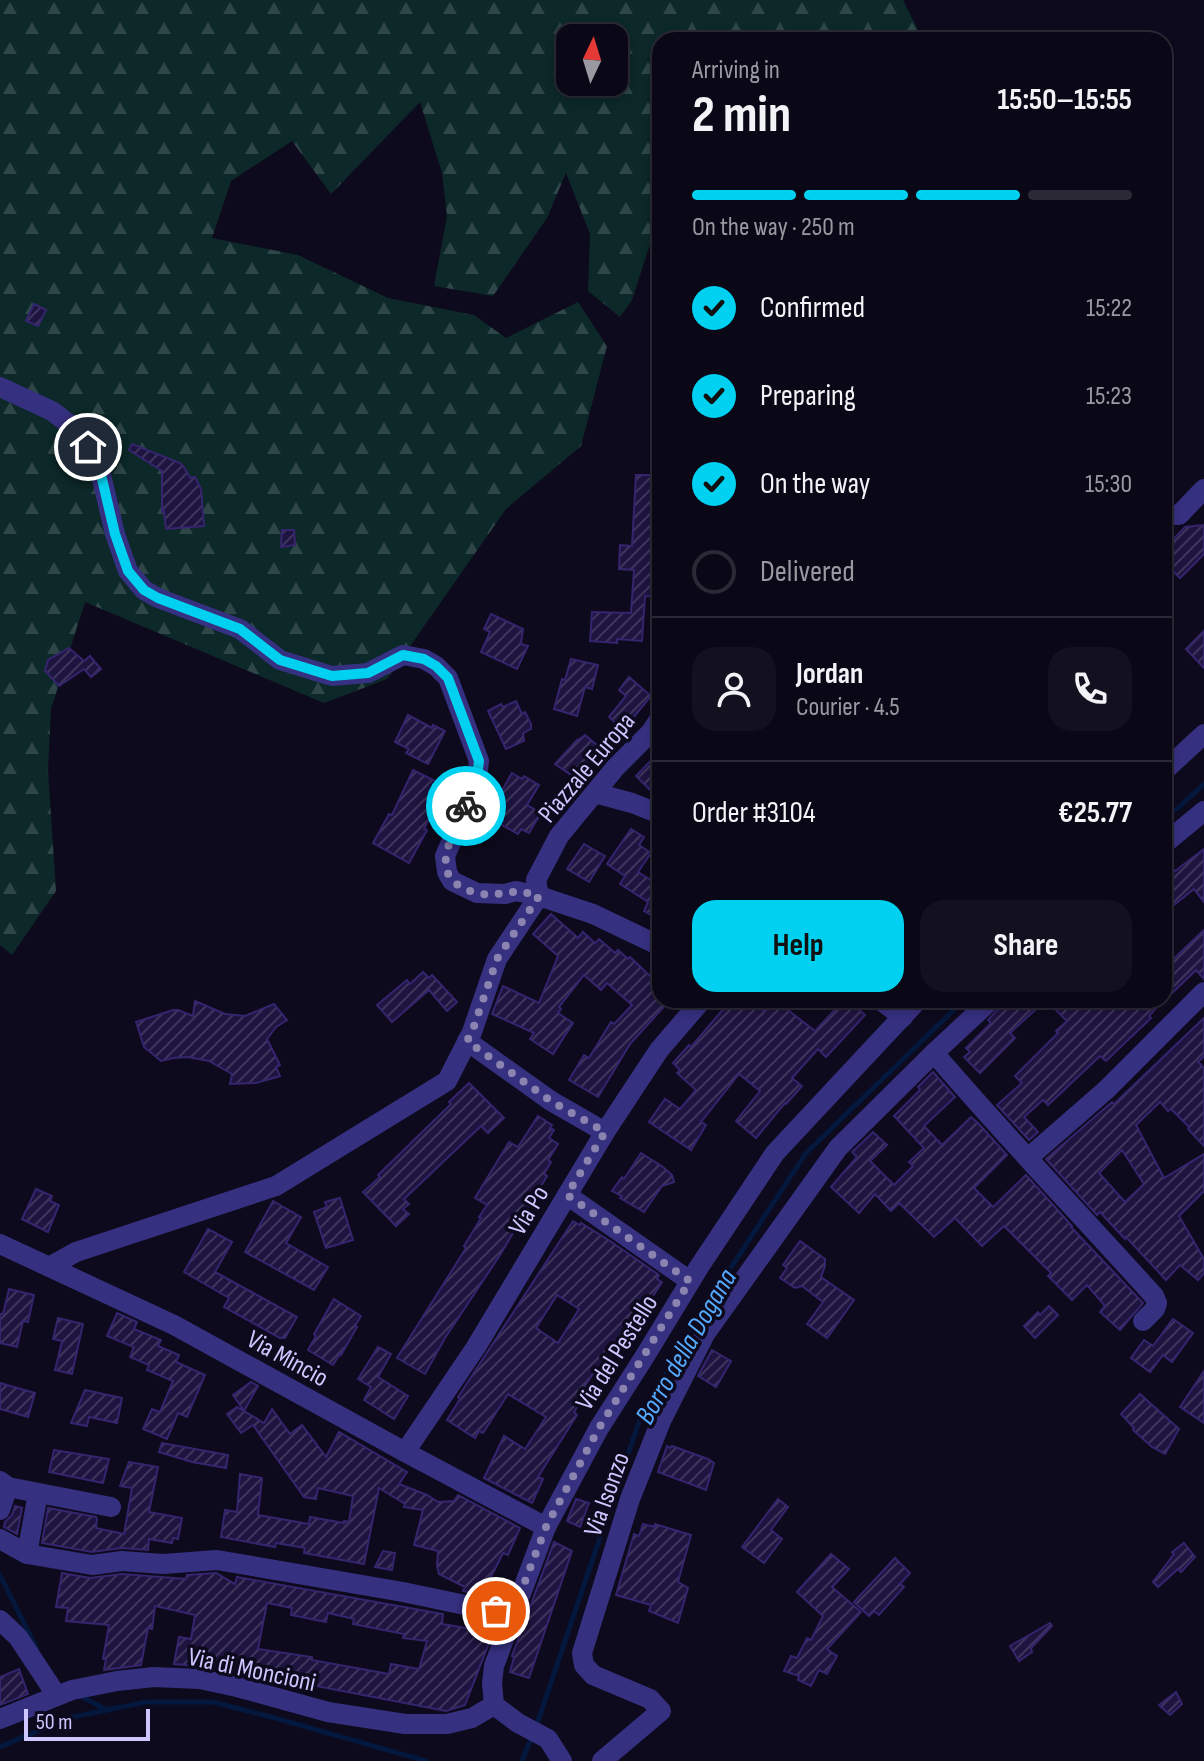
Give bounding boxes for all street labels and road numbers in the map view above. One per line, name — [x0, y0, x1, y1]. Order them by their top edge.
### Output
street label: Piazzale Europa — [532, 707, 642, 829]
street label: Via Po — [502, 1180, 556, 1241]
street label: Via del Pestello — [570, 1289, 665, 1416]
street label: Via Mincio — [241, 1324, 333, 1394]
street label: Via Isonzo — [578, 1448, 637, 1541]
street label: Via di Moncioni — [185, 1642, 318, 1699]

